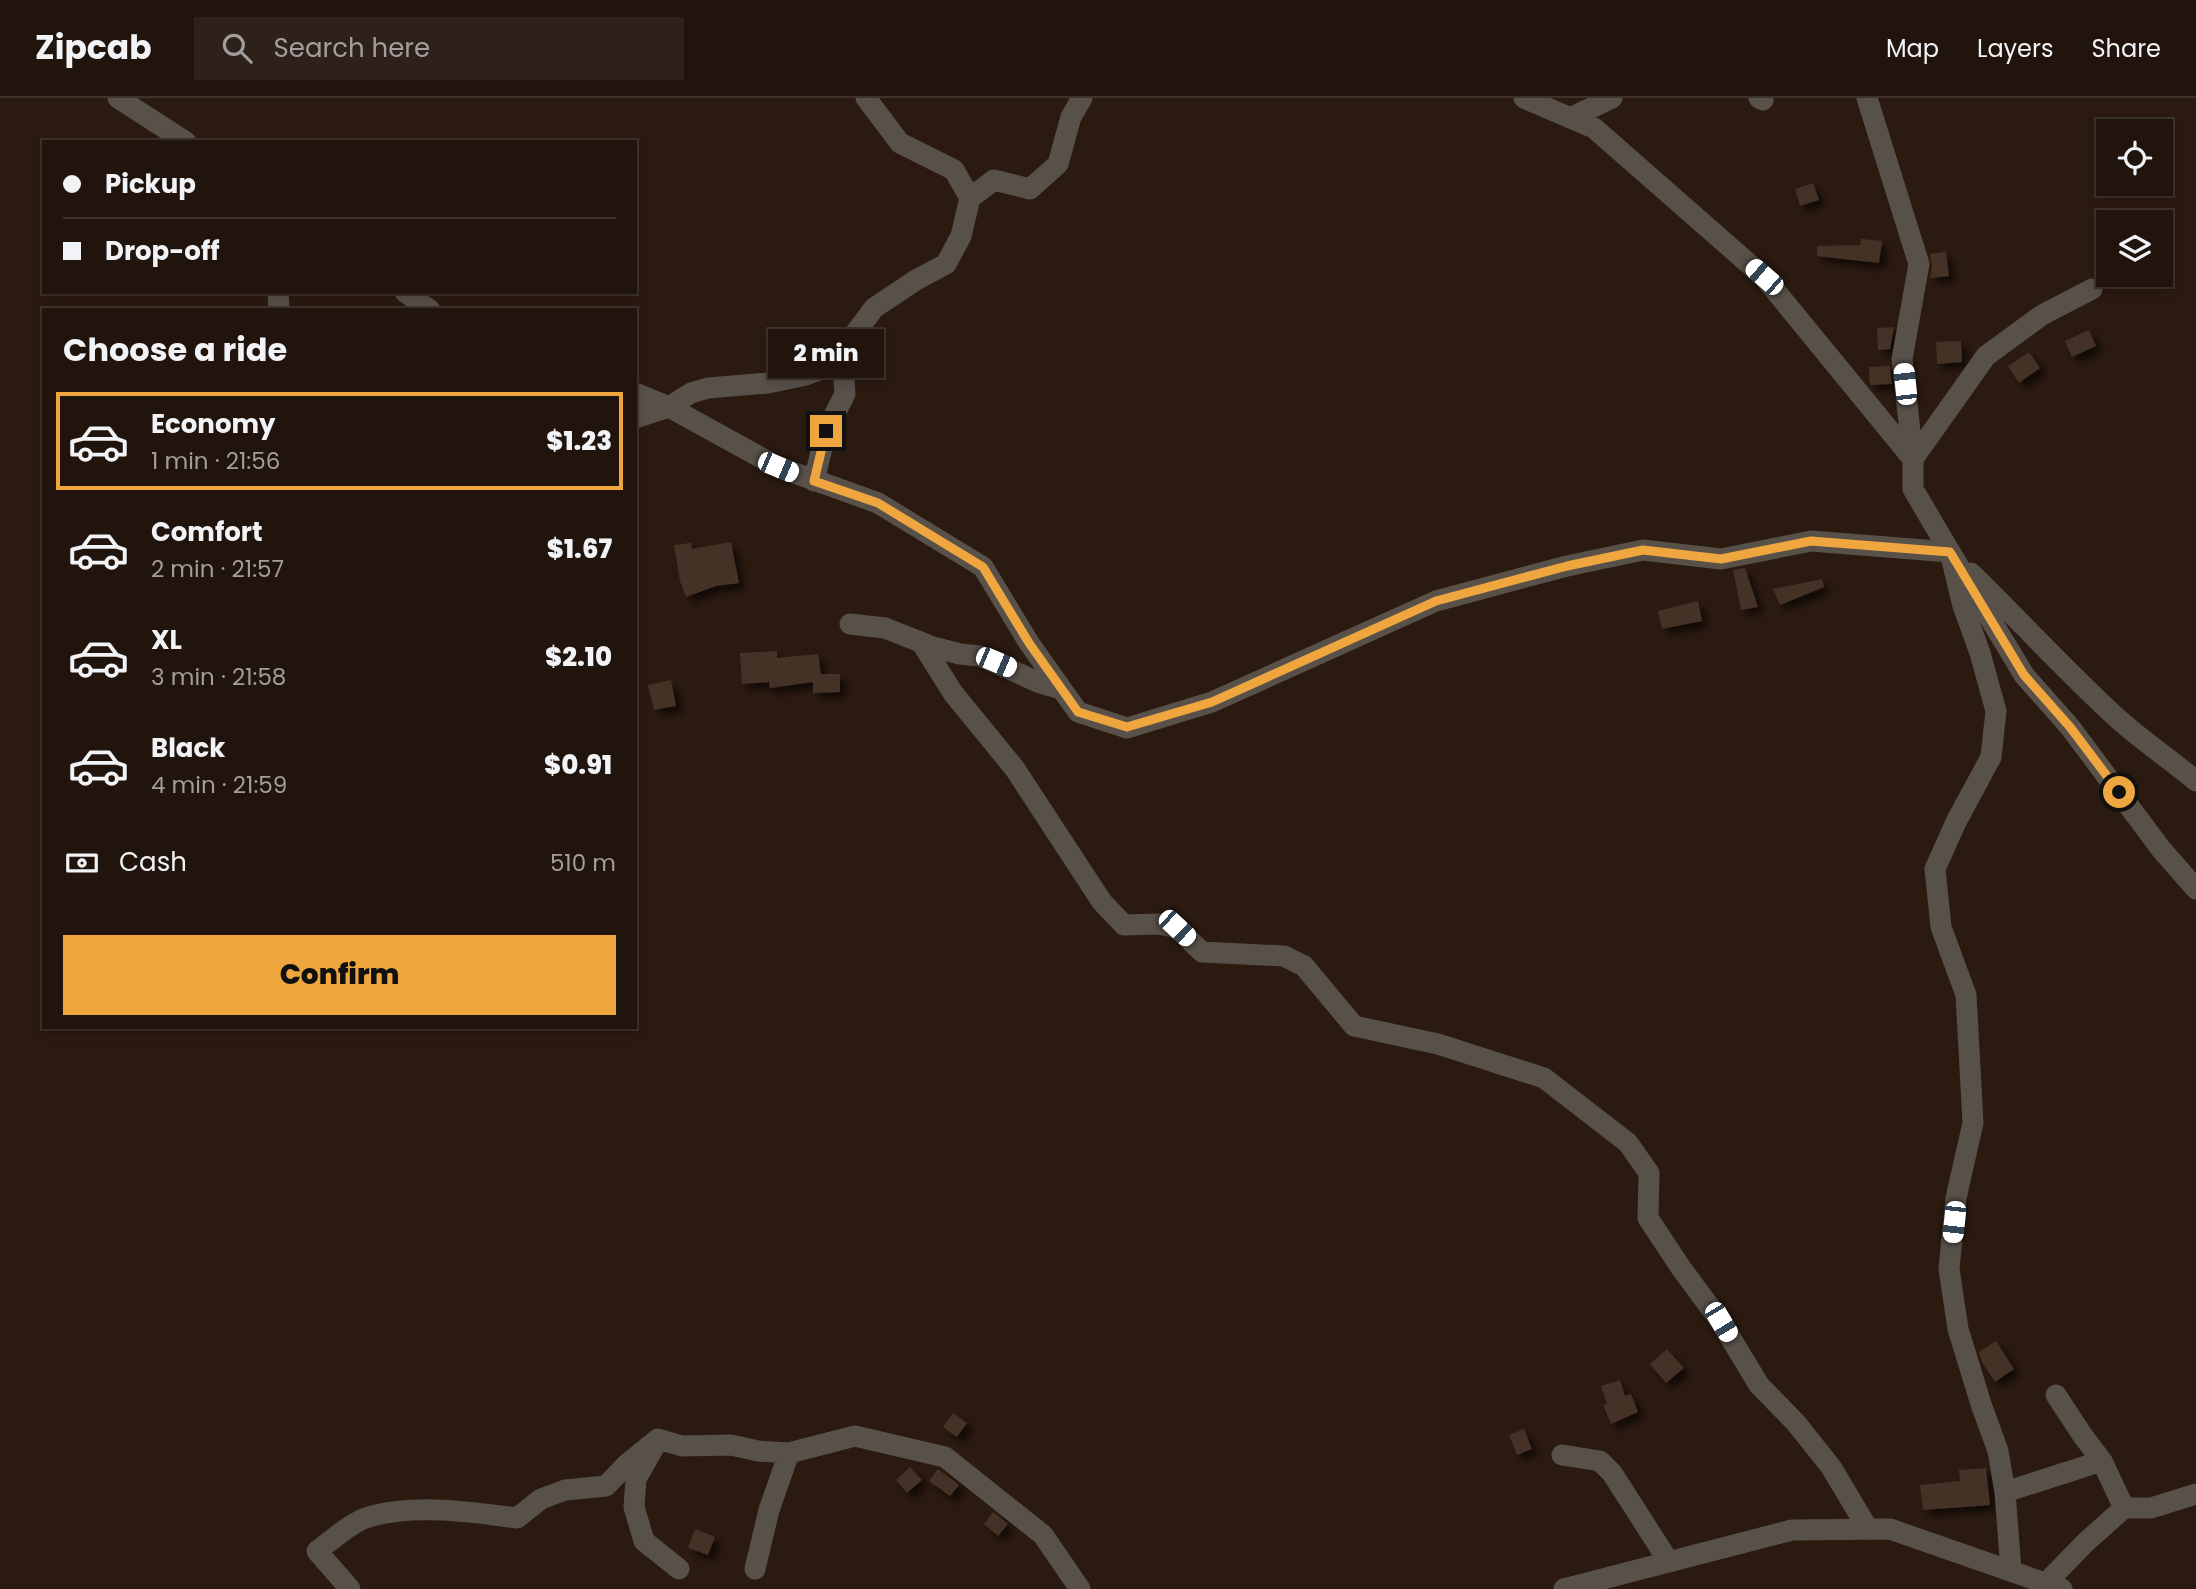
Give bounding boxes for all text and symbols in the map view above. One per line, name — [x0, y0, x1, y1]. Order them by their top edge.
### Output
search box — [194, 17, 684, 80]
text: Zipcab — [35, 24, 152, 71]
icon: search — [218, 29, 256, 67]
text: Search here — [274, 30, 430, 66]
text: Map — [1886, 32, 1939, 65]
text: Layers — [1977, 32, 2053, 65]
text: Share — [2091, 32, 2161, 65]
map controls — [2096, 119, 2173, 287]
button: locate — [2096, 119, 2173, 196]
text: Pickup — [105, 166, 196, 202]
button: layers — [2096, 210, 2173, 287]
text: Drop-off — [105, 233, 220, 269]
car — [1742, 255, 1787, 299]
text: Choose a ride — [63, 327, 287, 372]
callout: 2 min — [768, 330, 884, 378]
text: 2 min — [794, 337, 858, 369]
car — [1893, 362, 1918, 406]
text: Economy — [151, 406, 275, 442]
icon: car — [67, 410, 130, 473]
route end — [810, 415, 842, 447]
text: $1.23 — [546, 423, 612, 459]
text: 1 min · 21:56 — [151, 445, 280, 477]
car — [755, 449, 802, 485]
text: Comfort — [151, 514, 263, 550]
icon: car — [67, 518, 130, 581]
text: $1.67 — [547, 531, 612, 567]
text: 2 min · 21:57 — [151, 553, 284, 585]
text: XL — [151, 622, 182, 658]
icon: car — [67, 626, 130, 689]
text: $2.10 — [545, 639, 612, 675]
car — [973, 644, 1020, 680]
text: 3 min · 21:58 — [151, 661, 286, 693]
text: Black — [151, 730, 225, 766]
icon: car — [67, 734, 130, 797]
text: $0.91 — [544, 747, 612, 783]
text: 4 min · 21:59 — [151, 769, 287, 801]
route start — [2103, 776, 2135, 808]
icon: cash — [63, 844, 101, 882]
text: Cash — [119, 844, 187, 880]
text: 510 m — [550, 847, 616, 879]
car — [1155, 906, 1200, 950]
button: Confirm — [63, 935, 616, 1015]
car — [1942, 1200, 1967, 1244]
car — [1702, 1299, 1741, 1345]

